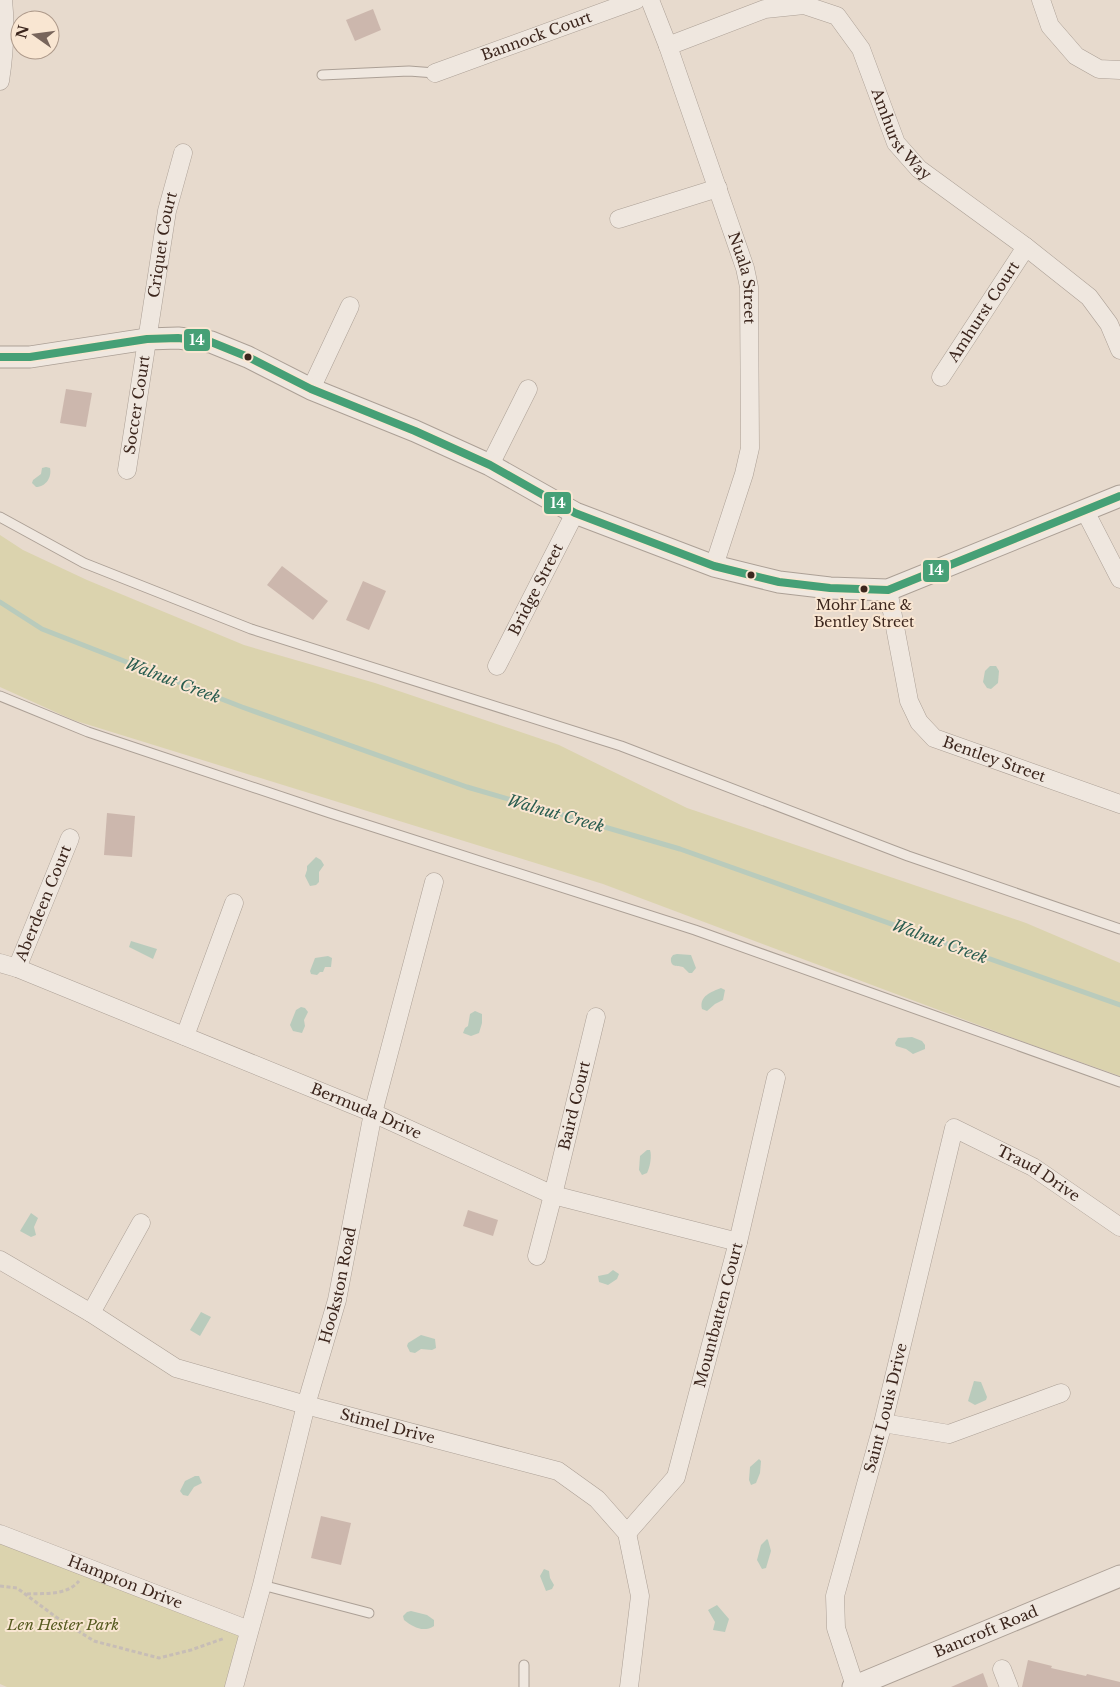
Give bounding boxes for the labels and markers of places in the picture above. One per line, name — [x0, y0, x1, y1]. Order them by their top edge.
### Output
unlabelled marker — [243, 352, 253, 362]
unlabelled marker — [746, 570, 756, 580]
marker: Mohr Lane & Bentley Street — [859, 584, 869, 594]
place label: Mohr Lane & Bentley Street — [814, 596, 915, 631]

